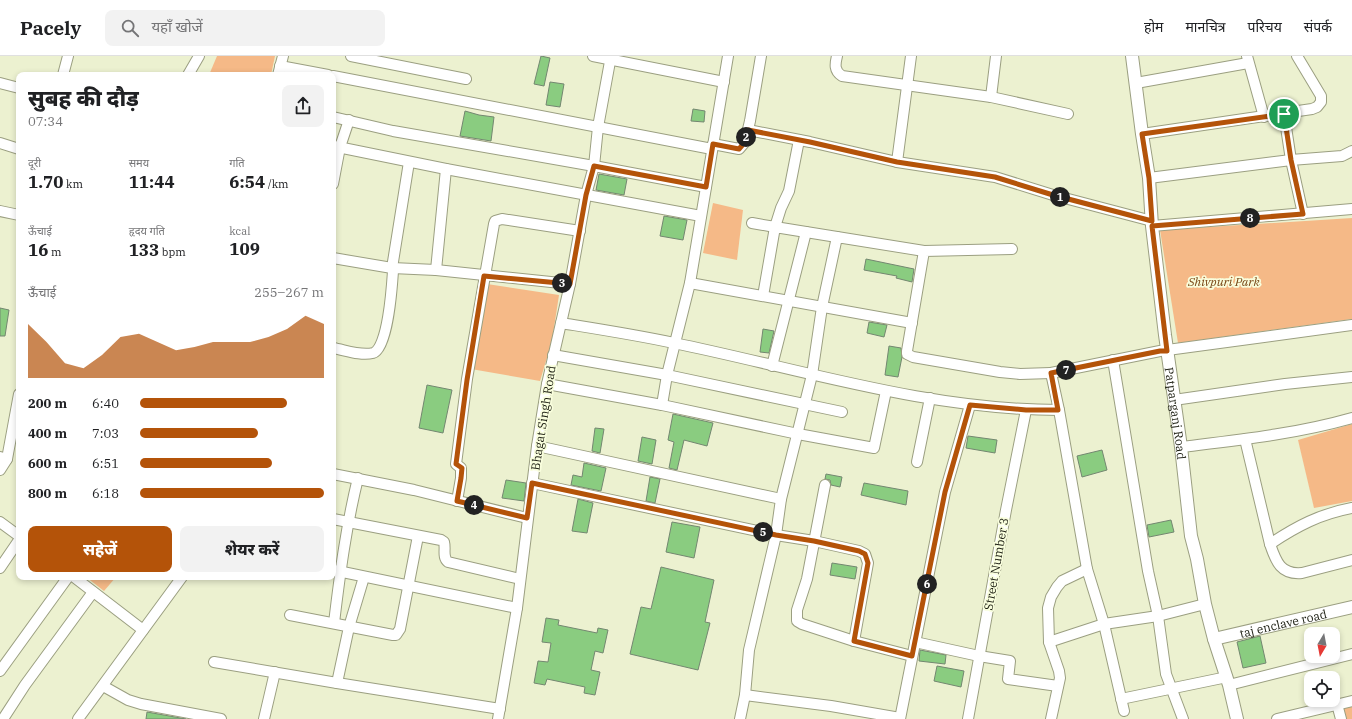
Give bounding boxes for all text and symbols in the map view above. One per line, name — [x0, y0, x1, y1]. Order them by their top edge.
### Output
search box — [105, 10, 385, 46]
text: Pacely — [20, 16, 81, 40]
icon: search — [119, 17, 141, 39]
text: यहाँ खोजें — [151, 17, 203, 36]
text: होम — [1144, 18, 1163, 36]
text: मानचित्र — [1185, 18, 1226, 36]
text: परिचय — [1248, 18, 1282, 36]
text: संपर्क — [1304, 18, 1332, 36]
text: सुबह की दौड़ — [28, 83, 139, 112]
button: share — [282, 85, 324, 127]
pin — [1267, 97, 1301, 131]
icon: arrive — [1273, 103, 1295, 125]
text: 07:34 — [28, 113, 63, 130]
pin: 2 — [736, 127, 756, 147]
text: 2 — [743, 130, 749, 144]
text: दूरी — [28, 156, 41, 170]
text: समय — [129, 156, 149, 170]
text: गति — [229, 156, 245, 170]
text: 1.70 — [28, 171, 63, 193]
text: 11:44 — [129, 171, 175, 193]
text: 6:54 — [229, 171, 265, 193]
text: km — [63, 177, 83, 191]
text: /km — [265, 177, 289, 191]
pin: 1 — [1050, 187, 1070, 207]
text: 1 — [1057, 190, 1063, 204]
pin: 8 — [1240, 208, 1260, 228]
text: 8 — [1247, 211, 1253, 225]
text: ऊँचाई — [28, 224, 52, 238]
text: हृदय गति — [129, 224, 165, 238]
text: kcal — [229, 224, 251, 238]
text: 109 — [229, 238, 260, 260]
text: 16 — [28, 239, 48, 261]
text: 133 — [129, 239, 159, 261]
text: m — [48, 245, 61, 259]
text: bpm — [159, 245, 186, 259]
pin: 3 — [552, 273, 572, 293]
park label: Shivpuri Park — [1187, 274, 1261, 289]
text: 3 — [559, 276, 565, 290]
text: ऊँचाई — [28, 284, 56, 301]
text: 255–267 m — [254, 284, 324, 301]
pin: 7 — [1056, 360, 1076, 380]
text: 7 — [1063, 363, 1069, 377]
street label: Bhagat Singh Road — [527, 365, 559, 471]
street label: Patparganj Road — [1162, 366, 1190, 460]
text: 200 m — [28, 395, 67, 412]
text: 6:40 — [92, 395, 119, 412]
text: 400 m — [28, 425, 67, 442]
text: 7:03 — [92, 425, 119, 442]
text: 600 m — [28, 455, 67, 472]
text: 6:51 — [92, 455, 119, 472]
text: 800 m — [28, 485, 67, 502]
text: 6:18 — [92, 485, 119, 502]
pin: 4 — [464, 495, 484, 515]
text: 4 — [471, 498, 477, 512]
street label: Street Number 3 — [980, 517, 1012, 611]
pin: 5 — [753, 522, 773, 542]
text: 5 — [760, 525, 766, 539]
button: सहेजें — [28, 526, 172, 572]
button: शेयर करें — [180, 526, 324, 572]
pin: 6 — [917, 574, 937, 594]
text: 6 — [924, 577, 930, 591]
street label: taj enclave road — [1238, 606, 1328, 640]
north arrow — [1304, 627, 1340, 663]
map controls — [1304, 627, 1340, 707]
button: locate — [1304, 671, 1340, 707]

